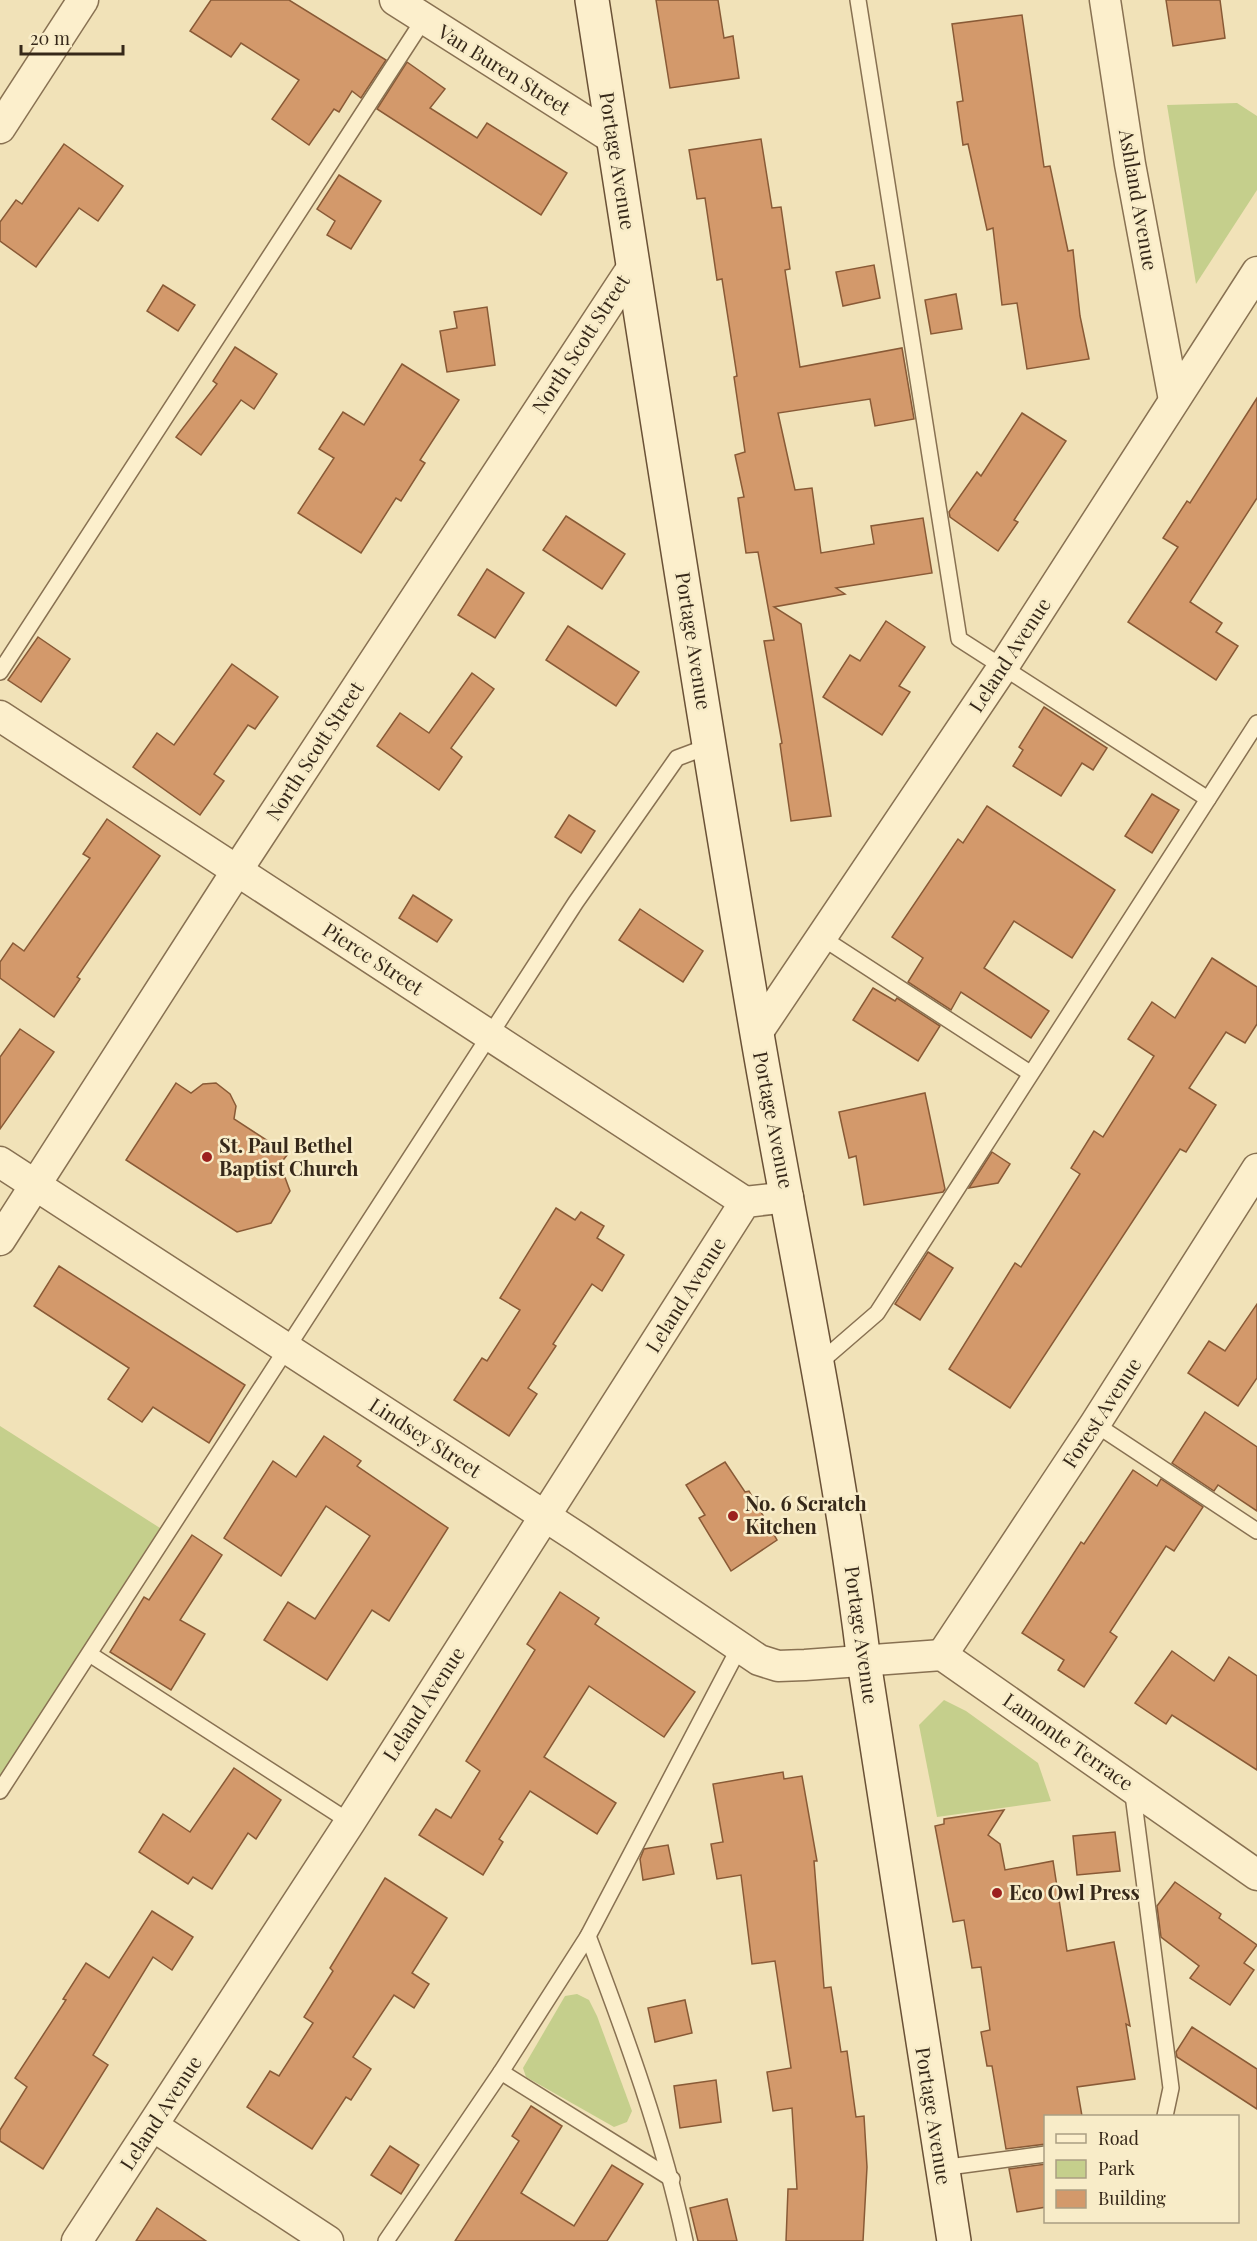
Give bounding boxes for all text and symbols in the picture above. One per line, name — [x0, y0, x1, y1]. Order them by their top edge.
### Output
street label: Van Buren Street — [433, 17, 577, 121]
scale bar — [21, 18, 123, 56]
text: 20 m — [30, 26, 70, 50]
street label: Portage Avenue — [594, 90, 643, 232]
street label: Ashland Avenue — [1114, 126, 1165, 272]
street label: North Scott Street — [525, 268, 635, 418]
street label: Portage Avenue — [670, 570, 719, 712]
street label: Leland Avenue — [962, 592, 1056, 717]
street label: North Scott Street — [259, 675, 369, 825]
street label: Pierce Street — [318, 915, 430, 1001]
street label: Portage Avenue — [748, 1049, 801, 1191]
place label: St. Paul Bethel Baptist Church — [219, 1131, 358, 1181]
marker: St. Paul Bethel Baptist Church — [200, 1150, 214, 1164]
street label: Leland Avenue — [638, 1231, 731, 1357]
street label: Forest Avenue — [1055, 1352, 1147, 1473]
street label: Lindsey Street — [365, 1390, 488, 1483]
place label: No. 6 Scratch Kitchen — [745, 1489, 867, 1539]
marker: No. 6 Scratch Kitchen — [726, 1509, 740, 1523]
street label: Portage Avenue — [839, 1564, 886, 1706]
street label: Leland Avenue — [376, 1641, 470, 1766]
street label: Lamonte Terrace — [998, 1686, 1139, 1796]
place label: Eco Owl Press — [1009, 1878, 1140, 1905]
marker: Eco Owl Press — [990, 1886, 1004, 1900]
street label: Portage Avenue — [910, 2045, 959, 2187]
street label: Leland Avenue — [113, 2050, 207, 2175]
legend — [1044, 2115, 1239, 2223]
text: Road — [1098, 2126, 1139, 2150]
text: Park — [1098, 2156, 1135, 2180]
text: Building — [1098, 2186, 1166, 2210]

